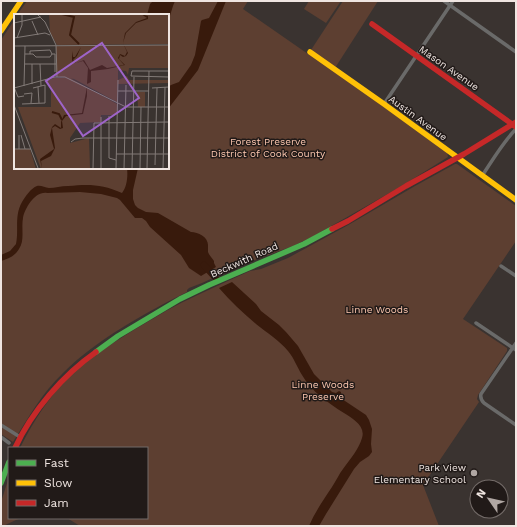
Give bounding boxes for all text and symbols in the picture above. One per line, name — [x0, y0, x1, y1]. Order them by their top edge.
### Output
inset map — [14, 14, 169, 169]
street label: Mason Avenue — [417, 43, 481, 93]
street label: Austin Avenue — [387, 93, 449, 143]
park label: Forest Preserve District of Cook County — [211, 136, 326, 159]
street label: Beckwith Road — [209, 240, 279, 280]
park label: Linne Woods — [346, 304, 408, 315]
park label: Linne Woods Preserve — [292, 379, 354, 402]
legend — [8, 447, 148, 519]
text: Fast — [44, 456, 69, 470]
place label: Park View Elementary School — [374, 462, 467, 485]
marker: Park View Elementary School — [469, 468, 479, 478]
text: Slow — [44, 476, 72, 490]
north arrow — [469, 479, 509, 519]
text: N — [473, 487, 489, 501]
text: Jam — [44, 496, 69, 510]

